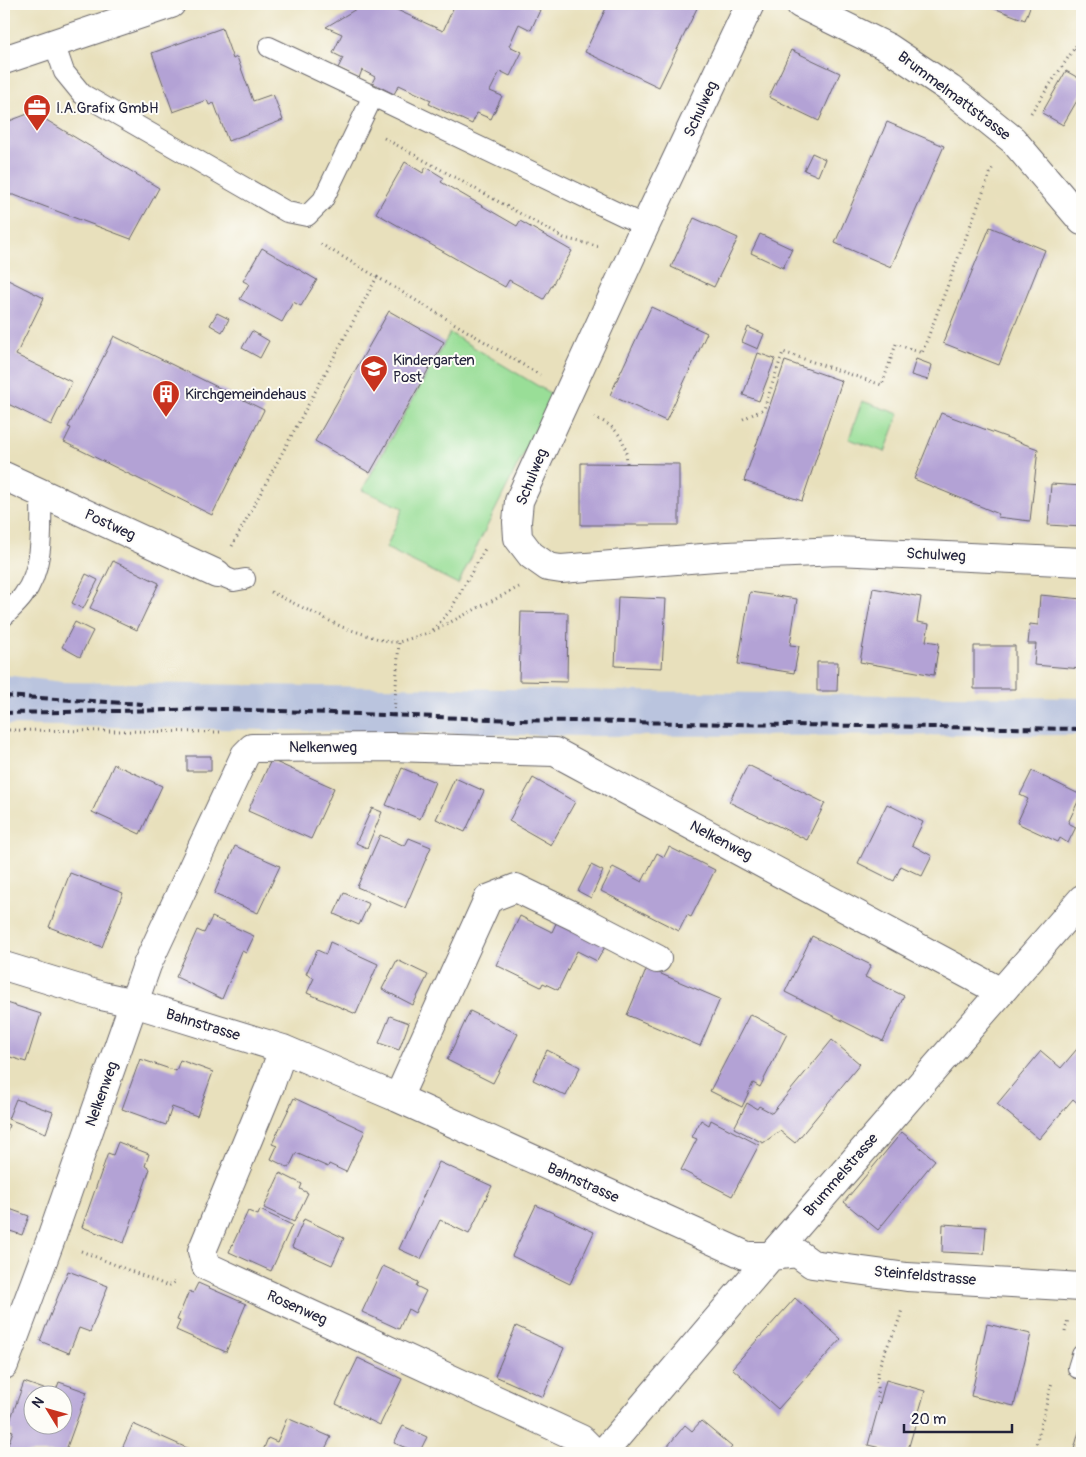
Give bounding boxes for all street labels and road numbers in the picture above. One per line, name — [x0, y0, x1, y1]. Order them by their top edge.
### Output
street label: Brummelmattstrasse — [894, 47, 1015, 145]
street label: Schulweg — [680, 78, 722, 140]
street label: Schulweg — [512, 446, 552, 508]
street label: Postweg — [81, 505, 139, 545]
street label: Schulweg — [906, 544, 966, 566]
street label: Nelkenweg — [289, 738, 357, 757]
street label: Nelkenweg — [687, 817, 755, 865]
street label: Bahnstrasse — [164, 1005, 243, 1045]
street label: Nelkenweg — [81, 1059, 123, 1129]
street label: Brummelstrasse — [800, 1129, 883, 1221]
street label: Bahnstrasse — [544, 1159, 622, 1207]
street label: Steinfeldstrasse — [873, 1262, 978, 1290]
street label: Rosenweg — [264, 1286, 330, 1330]

